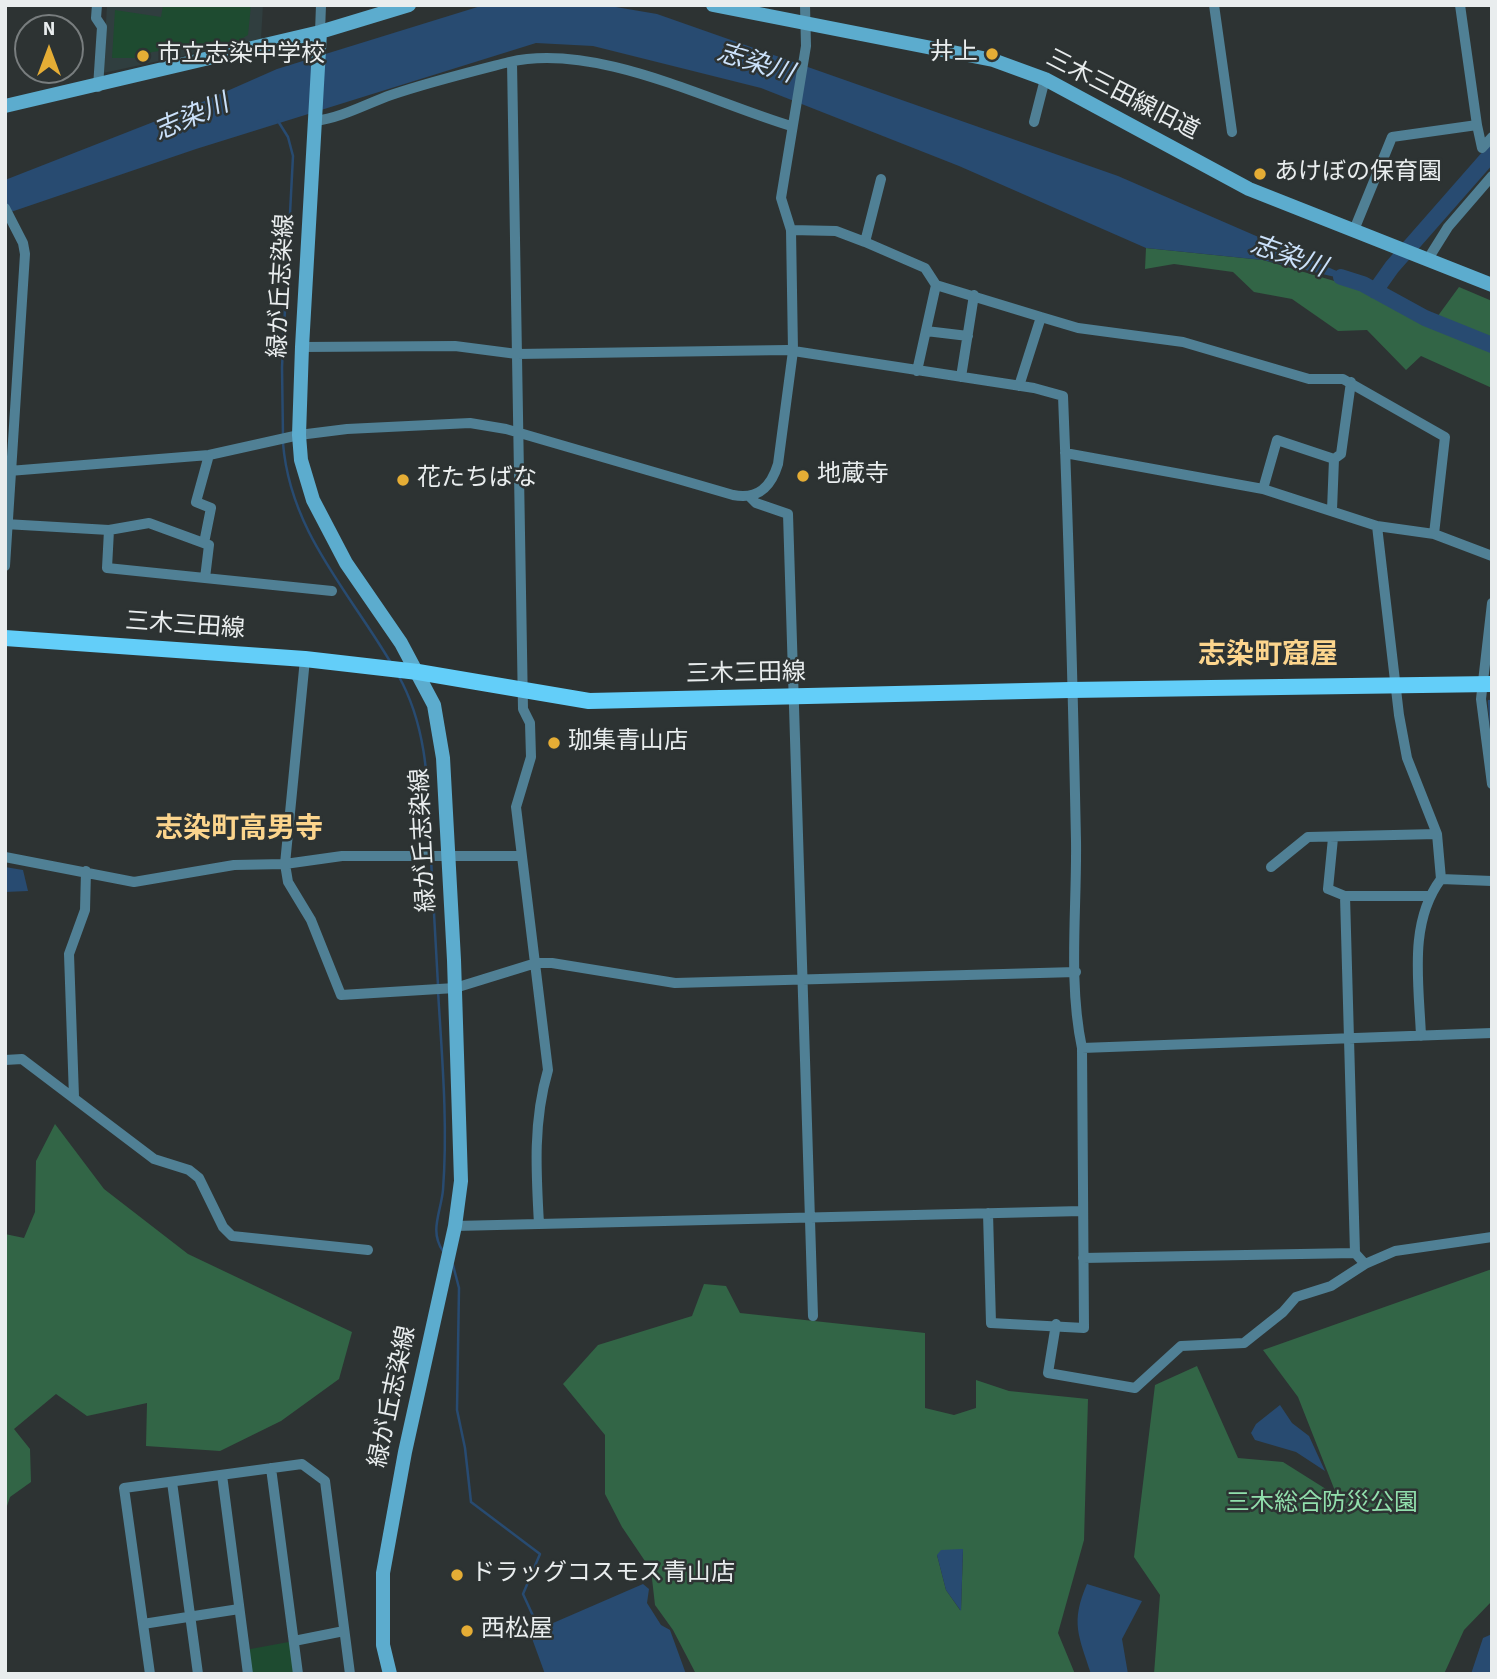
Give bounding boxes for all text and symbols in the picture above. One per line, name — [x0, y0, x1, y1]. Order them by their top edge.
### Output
north arrow — [14, 14, 84, 84]
text: N — [43, 16, 55, 43]
water label: 志染川 — [713, 39, 797, 91]
place label: 井上 — [930, 40, 978, 68]
place label: 市立志染中学校 — [157, 42, 325, 70]
street label: 三木三田線旧道 — [1041, 45, 1203, 147]
marker: 井上 — [984, 46, 1000, 62]
marker: 市立志染中学校 — [135, 48, 151, 64]
water label: 志染川 — [150, 89, 234, 149]
place label: あけぼの保育園 — [1274, 160, 1442, 188]
marker: あけぼの保育園 — [1252, 166, 1268, 182]
street label: 緑が丘志染線 — [265, 213, 301, 359]
water label: 志染川 — [1246, 231, 1330, 285]
place label: 地蔵寺 — [817, 462, 889, 490]
place label: 花たちばな — [417, 466, 537, 494]
marker: 地蔵寺 — [795, 468, 811, 484]
marker: 花たちばな — [395, 472, 411, 488]
street label: 三木三田線 — [124, 608, 246, 646]
district label: 志染町窟屋 — [1198, 640, 1338, 674]
street label: 三木三田線 — [686, 660, 806, 690]
place label: 珈集青山店 — [568, 729, 688, 757]
marker: 珈集青山店 — [546, 735, 562, 751]
street label: 緑が丘志染線 — [407, 767, 443, 913]
district label: 志染町高男寺 — [155, 814, 323, 848]
street label: 緑が丘志染線 — [365, 1324, 423, 1470]
park label: 三木総合防災公園 — [1226, 1491, 1418, 1519]
place label: ドラッグコスモス青山店 — [471, 1561, 735, 1589]
marker: ドラッグコスモス青山店 — [449, 1567, 465, 1583]
place label: 西松屋 — [481, 1617, 553, 1645]
marker: 西松屋 — [459, 1623, 475, 1639]

